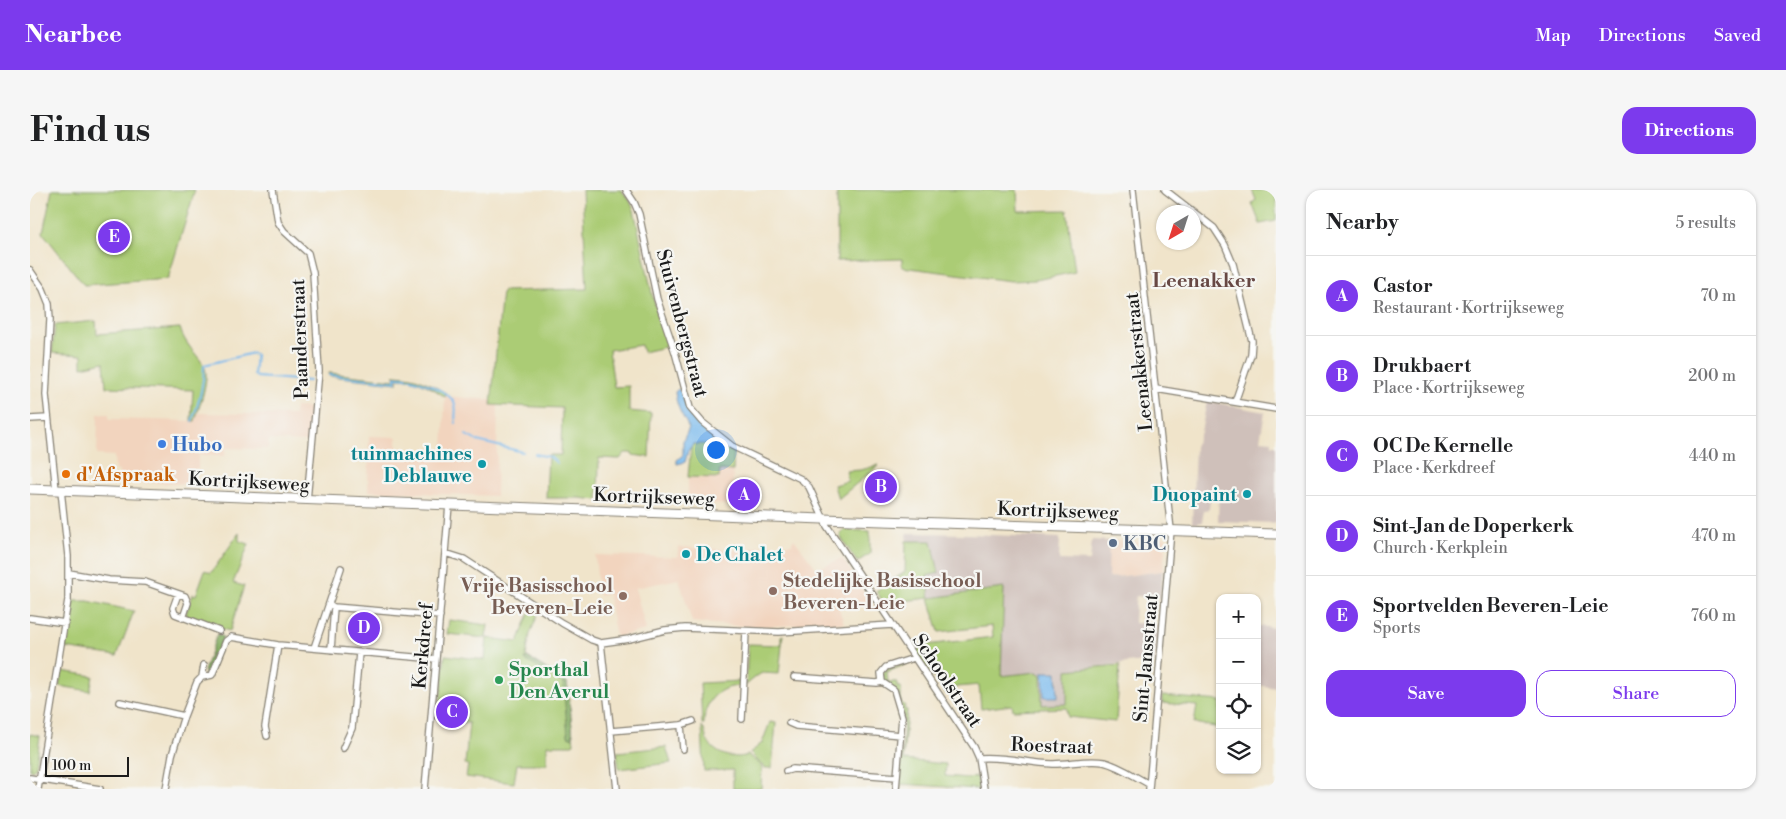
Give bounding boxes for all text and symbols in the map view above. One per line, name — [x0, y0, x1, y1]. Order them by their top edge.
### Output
text: Nearbee — [25, 20, 122, 50]
text: Map — [1535, 24, 1571, 47]
text: Directions — [1599, 24, 1686, 47]
text: Saved — [1714, 24, 1761, 47]
button: Directions — [1622, 107, 1756, 154]
text: Find us — [30, 109, 150, 152]
north arrow — [1156, 205, 1201, 250]
text: Nearby — [1326, 210, 1399, 236]
text: 5 results — [1675, 213, 1736, 233]
pin: E — [98, 218, 130, 256]
street label: Stuivenbergstraat — [651, 247, 713, 400]
district label: Leenakker — [1152, 269, 1256, 294]
text: Castor — [1373, 274, 1433, 298]
street label: Paanderstraat — [286, 278, 314, 400]
text: A — [1336, 286, 1348, 306]
text: 70 m — [1700, 286, 1736, 306]
street label: Leenakkerstraat — [1120, 291, 1158, 433]
text: Restaurant · Kortrijkseweg — [1373, 298, 1564, 318]
text: Drukbaert — [1373, 354, 1471, 378]
text: B — [1336, 366, 1348, 386]
text: 200 m — [1688, 366, 1736, 386]
text: Place · Kortrijkseweg — [1373, 378, 1525, 398]
place label: Hubo — [172, 433, 223, 457]
text: OC De Kernelle — [1373, 434, 1513, 458]
your location — [703, 437, 729, 463]
marker: Hubo — [156, 438, 168, 450]
place label: tuinmachines Deblauwe — [351, 442, 472, 488]
text: C — [1336, 446, 1348, 466]
text: 440 m — [1689, 446, 1736, 466]
marker: tuinmachines Deblauwe — [476, 458, 488, 470]
text: Place · Kerkdreef — [1373, 458, 1495, 478]
place label: d'Afspraak — [76, 463, 176, 487]
street label: Kortrijkseweg — [188, 467, 310, 497]
marker: d'Afspraak — [60, 468, 72, 480]
pin: B — [865, 468, 897, 506]
pin: A — [728, 476, 760, 514]
street label: Kortrijkseweg — [593, 483, 715, 511]
place label: Duopaint — [1152, 483, 1237, 507]
marker: Duopaint — [1241, 488, 1253, 500]
street label: Kortrijkseweg — [997, 497, 1119, 525]
text: Sint-Jan de Doperkerk — [1373, 514, 1574, 538]
text: D — [1336, 526, 1348, 546]
text: 470 m — [1692, 526, 1736, 546]
place label: KBC — [1123, 532, 1166, 556]
marker: KBC — [1107, 537, 1119, 549]
text: Church · Kerkplein — [1373, 538, 1508, 558]
place label: De Chalet — [696, 543, 783, 567]
marker: De Chalet — [680, 548, 692, 560]
place label: Stedelijke Basisschool Beveren-Leie — [783, 569, 981, 615]
place label: Vrije Basisschool Beveren-Leie — [460, 574, 613, 620]
marker: Stedelijke Basisschool Beveren-Leie — [767, 585, 779, 597]
marker: Vrije Basisschool Beveren-Leie — [617, 590, 629, 602]
street label: Sint-Jansstraat — [1128, 593, 1164, 723]
map controls — [1216, 594, 1261, 774]
button: + — [1216, 594, 1261, 639]
text: Sportvelden Beveren-Leie — [1373, 594, 1608, 618]
street label: Kerkdreef — [407, 601, 439, 690]
text: E — [1336, 606, 1348, 626]
text: 760 m — [1691, 606, 1736, 626]
pin: D — [348, 609, 380, 647]
text: Sports — [1373, 618, 1420, 638]
street label: Schoolstraat — [907, 629, 987, 732]
button: − — [1216, 639, 1261, 684]
place label: Sporthal Den Averul — [509, 658, 609, 704]
button: Save — [1326, 670, 1526, 717]
button: Share — [1536, 670, 1736, 717]
marker: Sporthal Den Averul — [493, 674, 505, 686]
button: locate — [1216, 684, 1261, 729]
pin: C — [436, 693, 468, 731]
button: layers — [1216, 729, 1261, 774]
street label: Roestraat — [1010, 733, 1094, 759]
scale bar — [45, 754, 129, 777]
text: 100 m — [52, 757, 91, 775]

